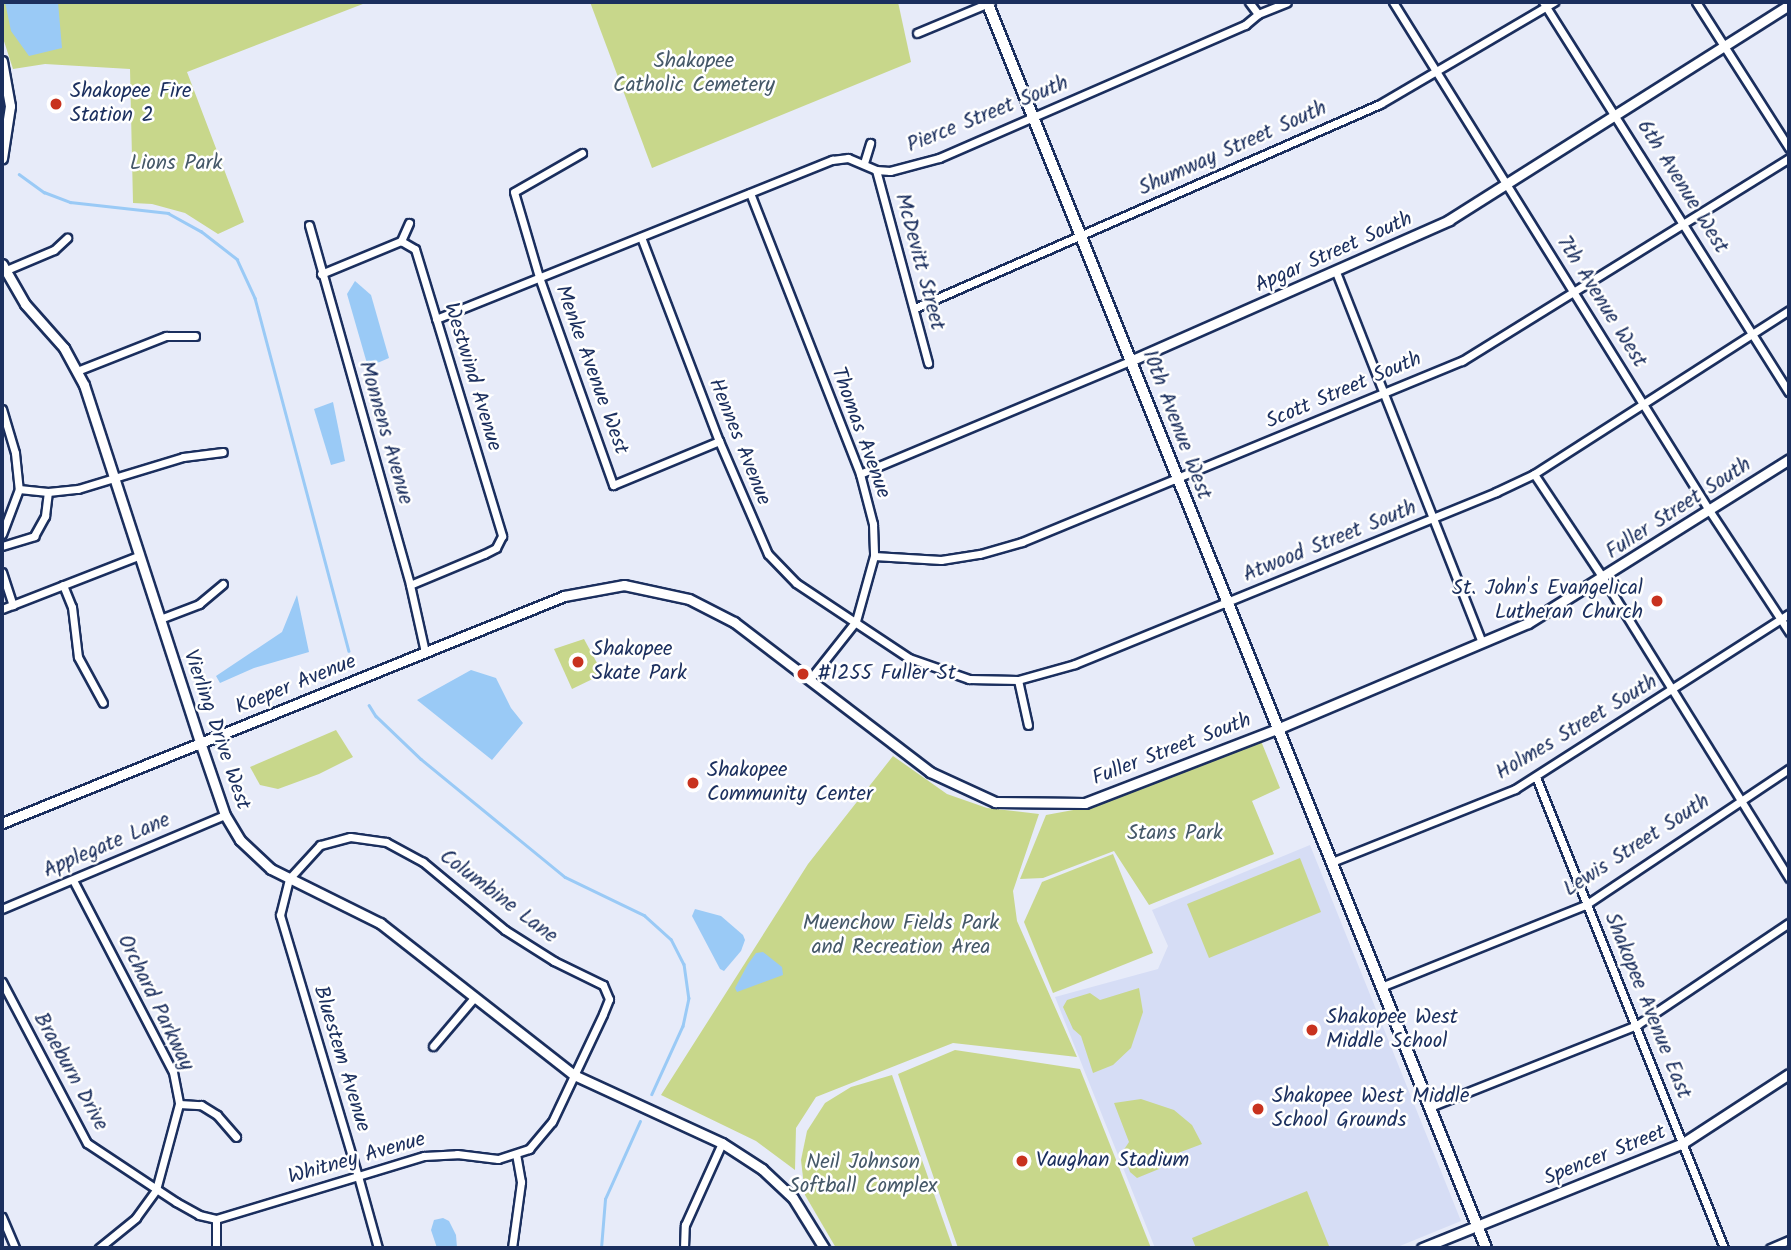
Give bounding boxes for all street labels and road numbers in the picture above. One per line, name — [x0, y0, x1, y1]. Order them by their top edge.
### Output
street label: Pierce Street South — [904, 71, 1072, 159]
street label: Shumway Street South — [1135, 96, 1331, 202]
street label: 6th Avenue West — [1631, 116, 1733, 258]
street label: McDevitt Street — [889, 191, 949, 333]
street label: Apgar Street South — [1251, 207, 1417, 299]
street label: 7th Avenue West — [1550, 231, 1652, 373]
street label: Menke Avenue West — [549, 282, 633, 458]
street label: Westwind Avenue — [437, 300, 507, 454]
street label: 10th Avenue West — [1136, 347, 1216, 503]
street label: Scott Street South — [1262, 347, 1426, 435]
street label: Monnens Avenue — [352, 358, 418, 508]
street label: Thomas Avenue — [825, 364, 895, 502]
street label: Hennes Avenue — [702, 375, 776, 509]
street label: Fuller Street South — [1602, 453, 1756, 565]
street label: Atwood Street South — [1240, 496, 1420, 588]
street label: Vierling Drive West — [177, 647, 255, 813]
street label: Koeper Avenue — [232, 649, 360, 721]
street label: Holmes Street South — [1492, 670, 1662, 786]
street label: Fuller Street South — [1089, 708, 1255, 792]
street label: Lewis Street South — [1559, 789, 1715, 903]
street label: Applegate Lane — [40, 808, 174, 884]
street label: Columbine Lane — [434, 844, 562, 950]
street label: Shakopee Avenue East — [1598, 909, 1696, 1103]
street label: Orchard Parkway — [111, 931, 199, 1075]
street label: Bluestem Avenue — [307, 983, 375, 1135]
street label: Braeburn Drive — [27, 1009, 113, 1135]
street label: Spencer Street — [1540, 1120, 1670, 1192]
street label: Whitney Avenue — [285, 1127, 429, 1191]

